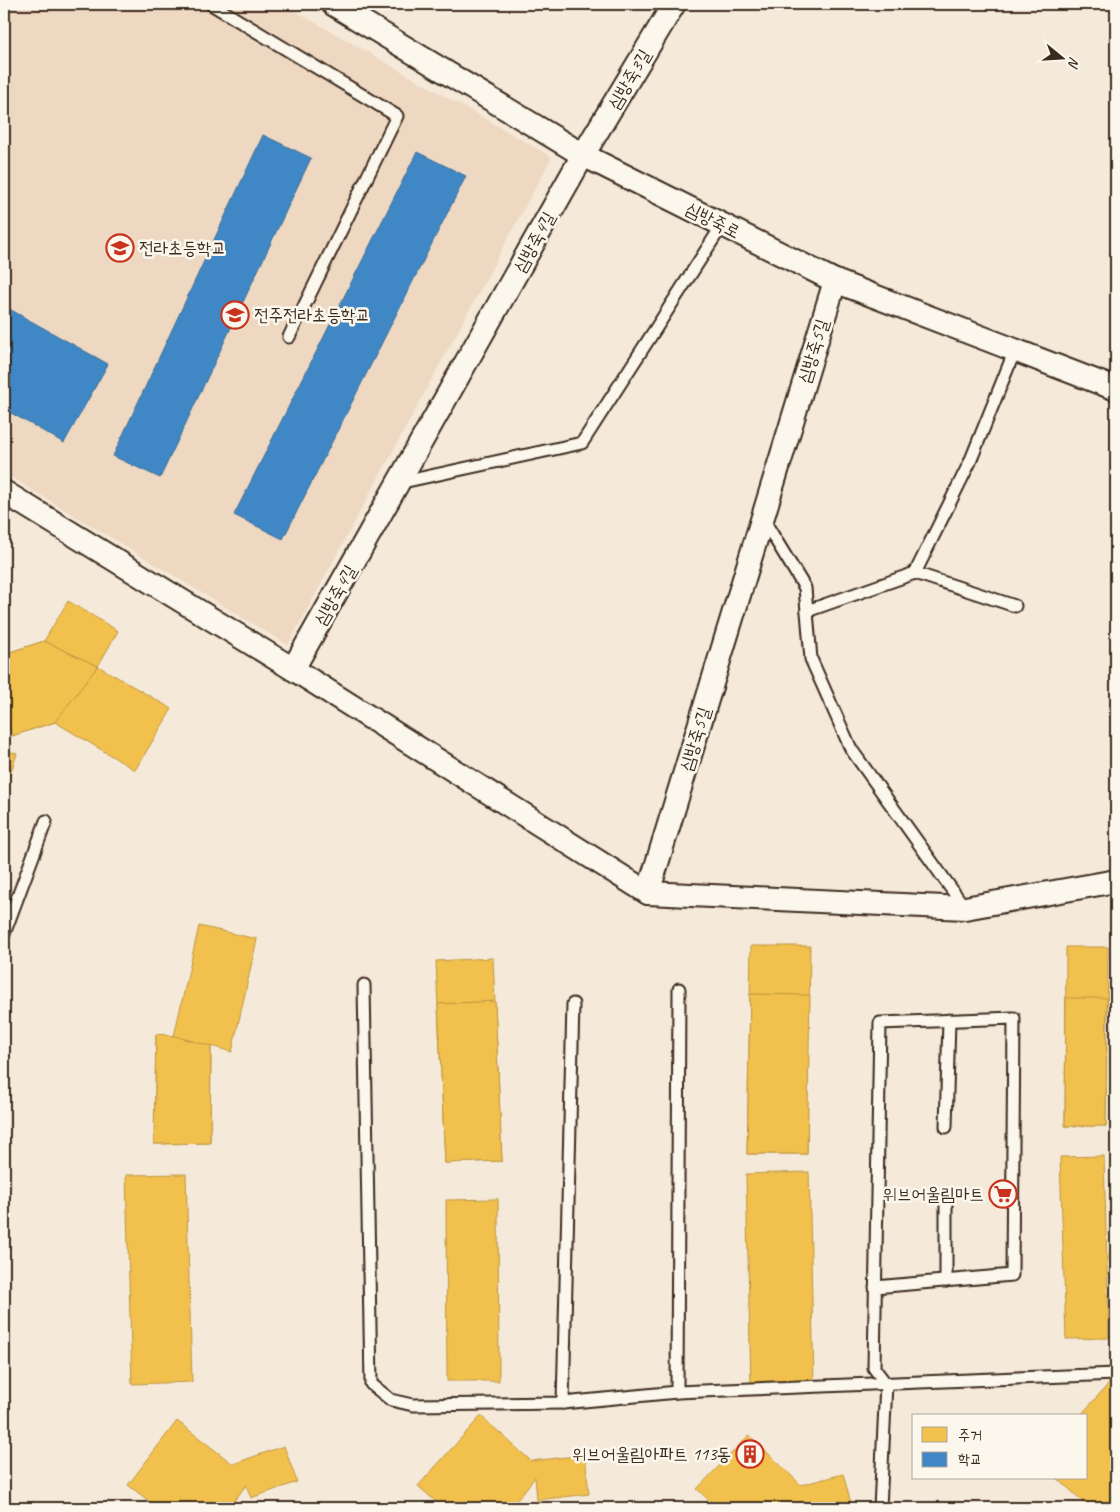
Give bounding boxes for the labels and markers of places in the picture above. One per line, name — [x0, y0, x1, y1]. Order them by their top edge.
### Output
school or university icon: 전라초등학교 — [105, 233, 135, 263]
place label: 전라초등학교 — [139, 237, 226, 259]
school or university icon: 전주전라초등학교 — [220, 300, 250, 330]
place label: 전주전라초등학교 — [254, 304, 370, 326]
supermarket icon: 위브어울림마트 — [988, 1179, 1018, 1209]
place label: 위브어울림마트 — [883, 1183, 984, 1205]
building icon: 위브어울림아파트 113동 — [735, 1439, 765, 1469]
place label: 위브어울림아파트 113동 — [572, 1443, 731, 1465]

